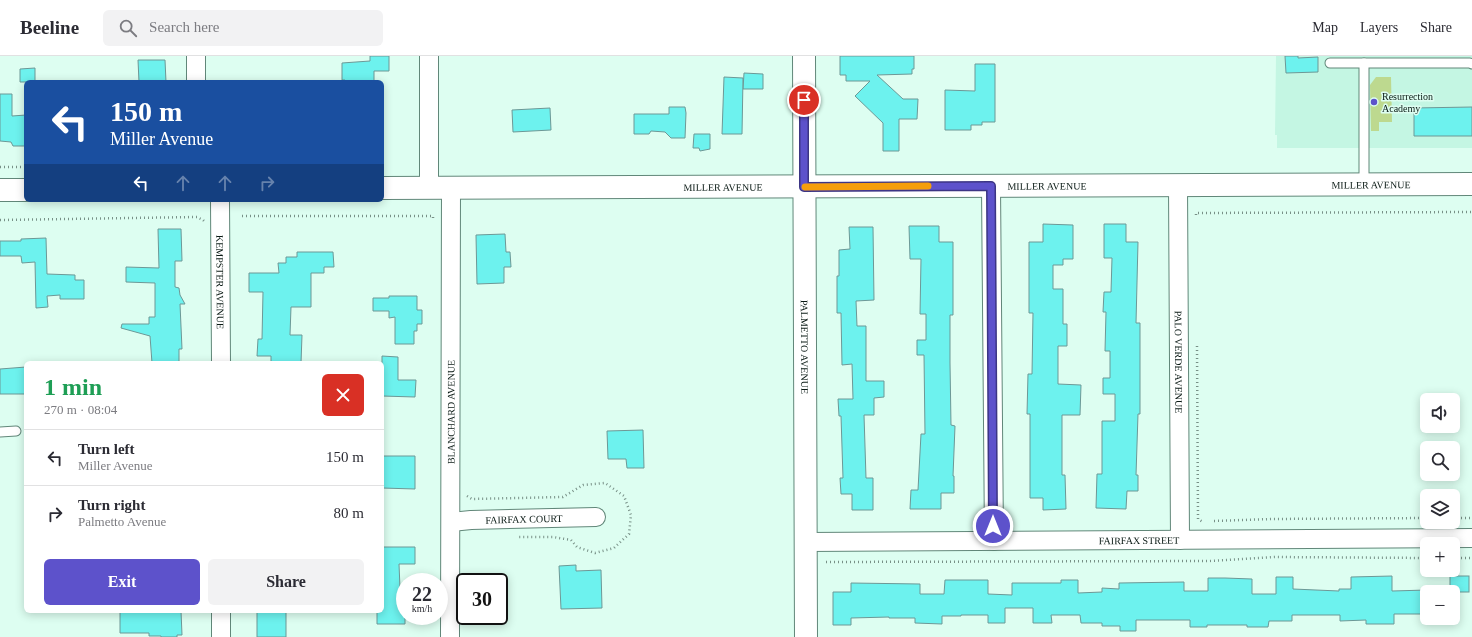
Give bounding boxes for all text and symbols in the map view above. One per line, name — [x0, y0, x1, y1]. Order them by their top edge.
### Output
search box — [103, 10, 383, 46]
text: Beeline — [20, 17, 79, 38]
icon: search — [117, 17, 139, 39]
text: Search here — [149, 19, 219, 35]
text: Map — [1312, 20, 1338, 35]
text: Layers — [1360, 20, 1398, 35]
text: Share — [1420, 20, 1452, 35]
pin — [787, 83, 821, 117]
icon: arrive — [793, 89, 815, 111]
place label: Resurrection Academy — [1382, 91, 1433, 114]
icon: left — [44, 96, 96, 148]
text: 150 m — [110, 96, 182, 127]
marker: Resurrection Academy — [1369, 97, 1379, 107]
text: Miller Avenue — [110, 129, 213, 149]
icon: left — [130, 172, 152, 194]
icon: ahead — [172, 172, 194, 194]
icon: ahead — [214, 172, 236, 194]
icon: right — [256, 172, 278, 194]
street label: MILLER AVENUE — [1331, 179, 1411, 191]
street label: MILLER AVENUE — [1007, 180, 1087, 192]
street label: MILLER AVENUE — [683, 182, 763, 193]
street label: KEMPSTER AVENUE — [214, 235, 226, 329]
street label: PALMETTO AVENUE — [799, 300, 810, 394]
street label: PALO VERDE AVENUE — [1173, 311, 1184, 413]
street label: BLANCHARD AVENUE — [445, 360, 457, 464]
text: 1 min — [44, 374, 102, 400]
button: close — [322, 374, 364, 416]
map controls — [1420, 393, 1460, 625]
button: sound — [1420, 393, 1460, 433]
text: 270 m · 08:04 — [44, 402, 117, 417]
text: Turn left — [78, 441, 135, 457]
button: search — [1420, 441, 1460, 481]
icon: left — [44, 447, 66, 469]
text: 150 m — [326, 449, 364, 465]
text: Miller Avenue — [78, 458, 153, 473]
button: layers — [1420, 489, 1460, 529]
text: Turn right — [78, 497, 145, 513]
icon: right — [44, 503, 66, 525]
text: 80 m — [334, 505, 364, 521]
position arrow — [972, 505, 1014, 547]
street label: FAIRFAX COURT — [485, 513, 563, 526]
text: Palmetto Avenue — [78, 514, 166, 529]
street label: FAIRFAX STREET — [1099, 535, 1179, 546]
button: + — [1420, 537, 1460, 577]
button: Exit — [44, 559, 200, 605]
button: Share — [208, 559, 364, 605]
speed limit sign: 30 — [456, 573, 508, 625]
text: 22 — [412, 583, 432, 605]
button: − — [1420, 585, 1460, 625]
text: km/h — [412, 603, 432, 614]

